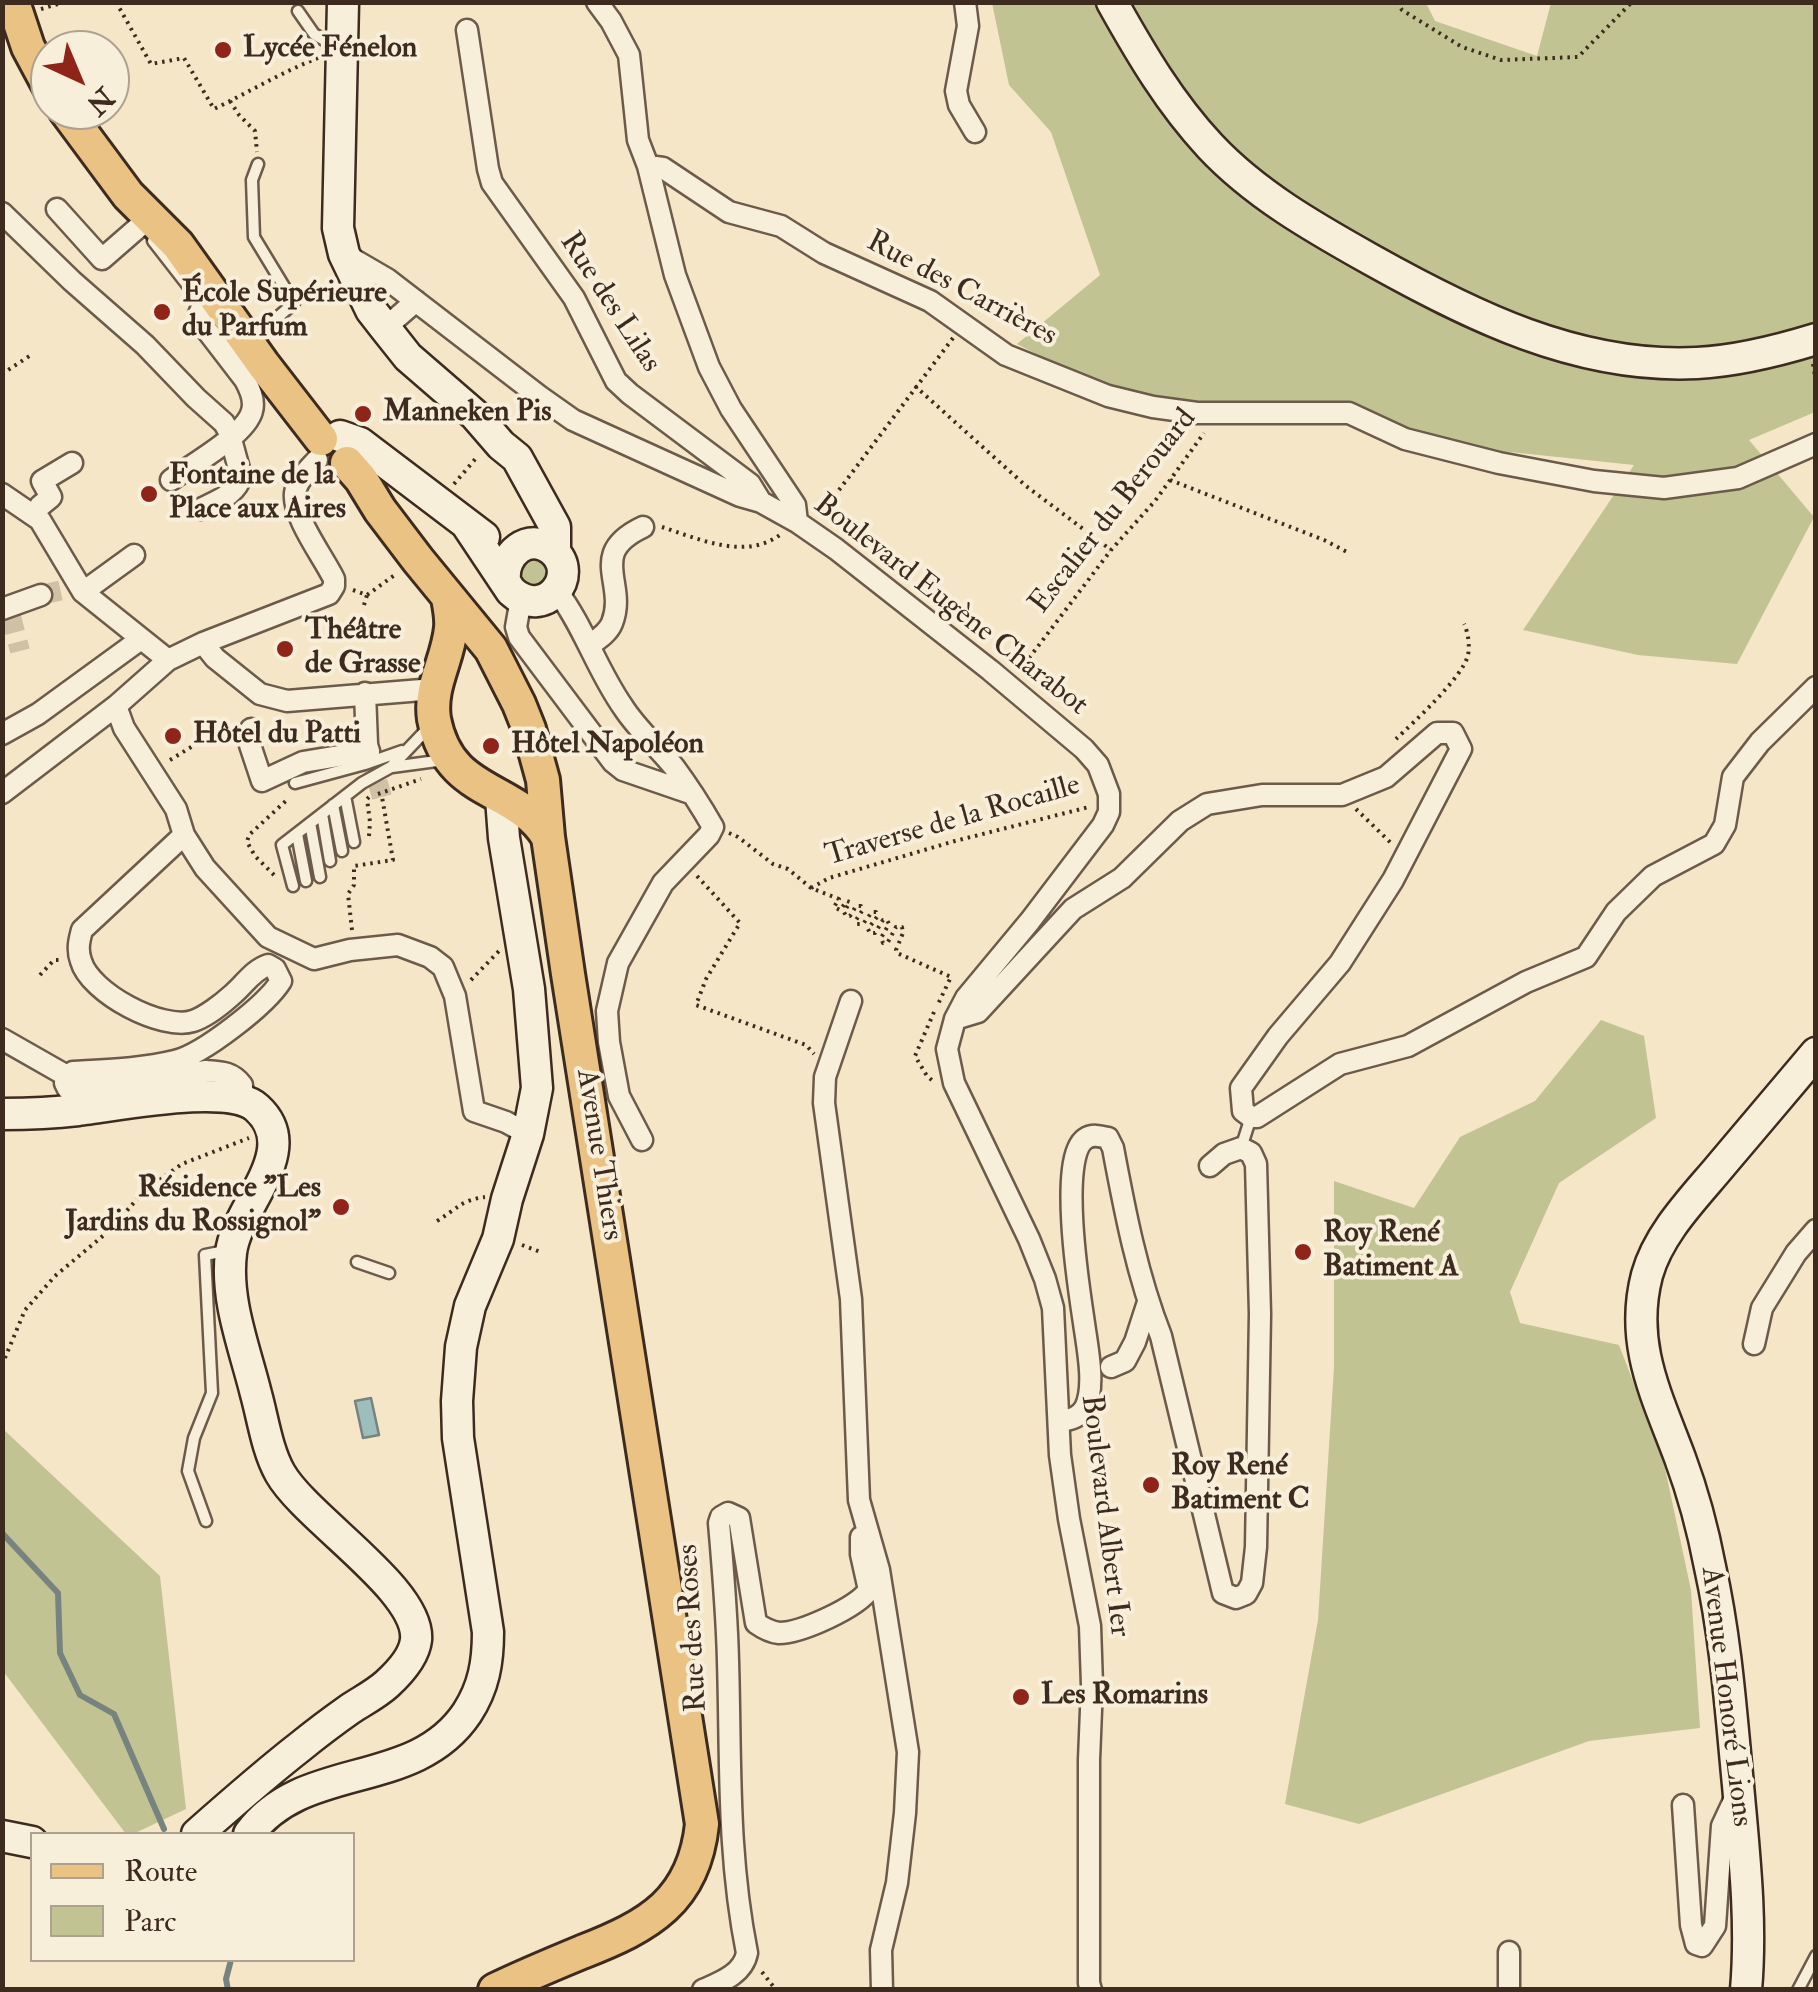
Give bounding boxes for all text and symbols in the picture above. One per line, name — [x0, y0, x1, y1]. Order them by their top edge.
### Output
north arrow — [30, 30, 130, 130]
place label: Lycée Fénelon — [243, 32, 417, 68]
marker: Lycée Fénelon — [212, 39, 234, 61]
text: N — [79, 79, 121, 122]
street label: Rue des Carrières — [860, 225, 1062, 355]
street label: Rue des Lilas — [550, 226, 668, 380]
place label: École Supérieure du Parfum — [182, 277, 387, 348]
marker: École Supérieure du Parfum — [151, 301, 173, 323]
place label: Manneken Pis — [383, 396, 552, 432]
street label: Escalier du Berouard — [1023, 402, 1205, 622]
marker: Manneken Pis — [352, 403, 374, 425]
place label: Fontaine de la Place aux Aires — [169, 459, 346, 530]
marker: Fontaine de la Place aux Aires — [138, 483, 160, 505]
street label: Boulevard Eugène Charabot — [806, 488, 1094, 724]
place label: Théâtre de Grasse — [305, 614, 420, 684]
marker: Théâtre de Grasse — [274, 638, 296, 660]
place label: Hôtel du Patti — [193, 718, 361, 754]
marker: Hôtel du Patti — [162, 725, 184, 747]
place label: Hôtel Napoléon — [511, 728, 704, 764]
marker: Hôtel Napoléon — [480, 735, 502, 757]
street label: Traverse de la Rocaille — [821, 768, 1085, 876]
street label: Avenue Thiers — [567, 1067, 629, 1243]
place label: Résidence "Les Jardins du Rossignol" — [65, 1172, 321, 1242]
marker: Résidence "Les Jardins du Rossignol" — [330, 1196, 352, 1218]
place label: Roy René Batiment A — [1323, 1217, 1459, 1288]
marker: Roy René Batiment A — [1292, 1241, 1314, 1263]
street label: Boulevard Albert Ier — [1071, 1393, 1137, 1639]
place label: Roy René Batiment C — [1171, 1450, 1310, 1520]
marker: Roy René Batiment C — [1140, 1474, 1162, 1496]
street label: Rue des Roses — [672, 1543, 716, 1713]
street label: Avenue Honoré Lions — [1691, 1565, 1759, 1829]
place label: Les Romarins — [1041, 1679, 1208, 1715]
marker: Les Romarins — [1010, 1686, 1032, 1708]
legend — [30, 1832, 355, 1962]
text: Route — [124, 1853, 197, 1890]
text: Parc — [124, 1903, 176, 1940]

